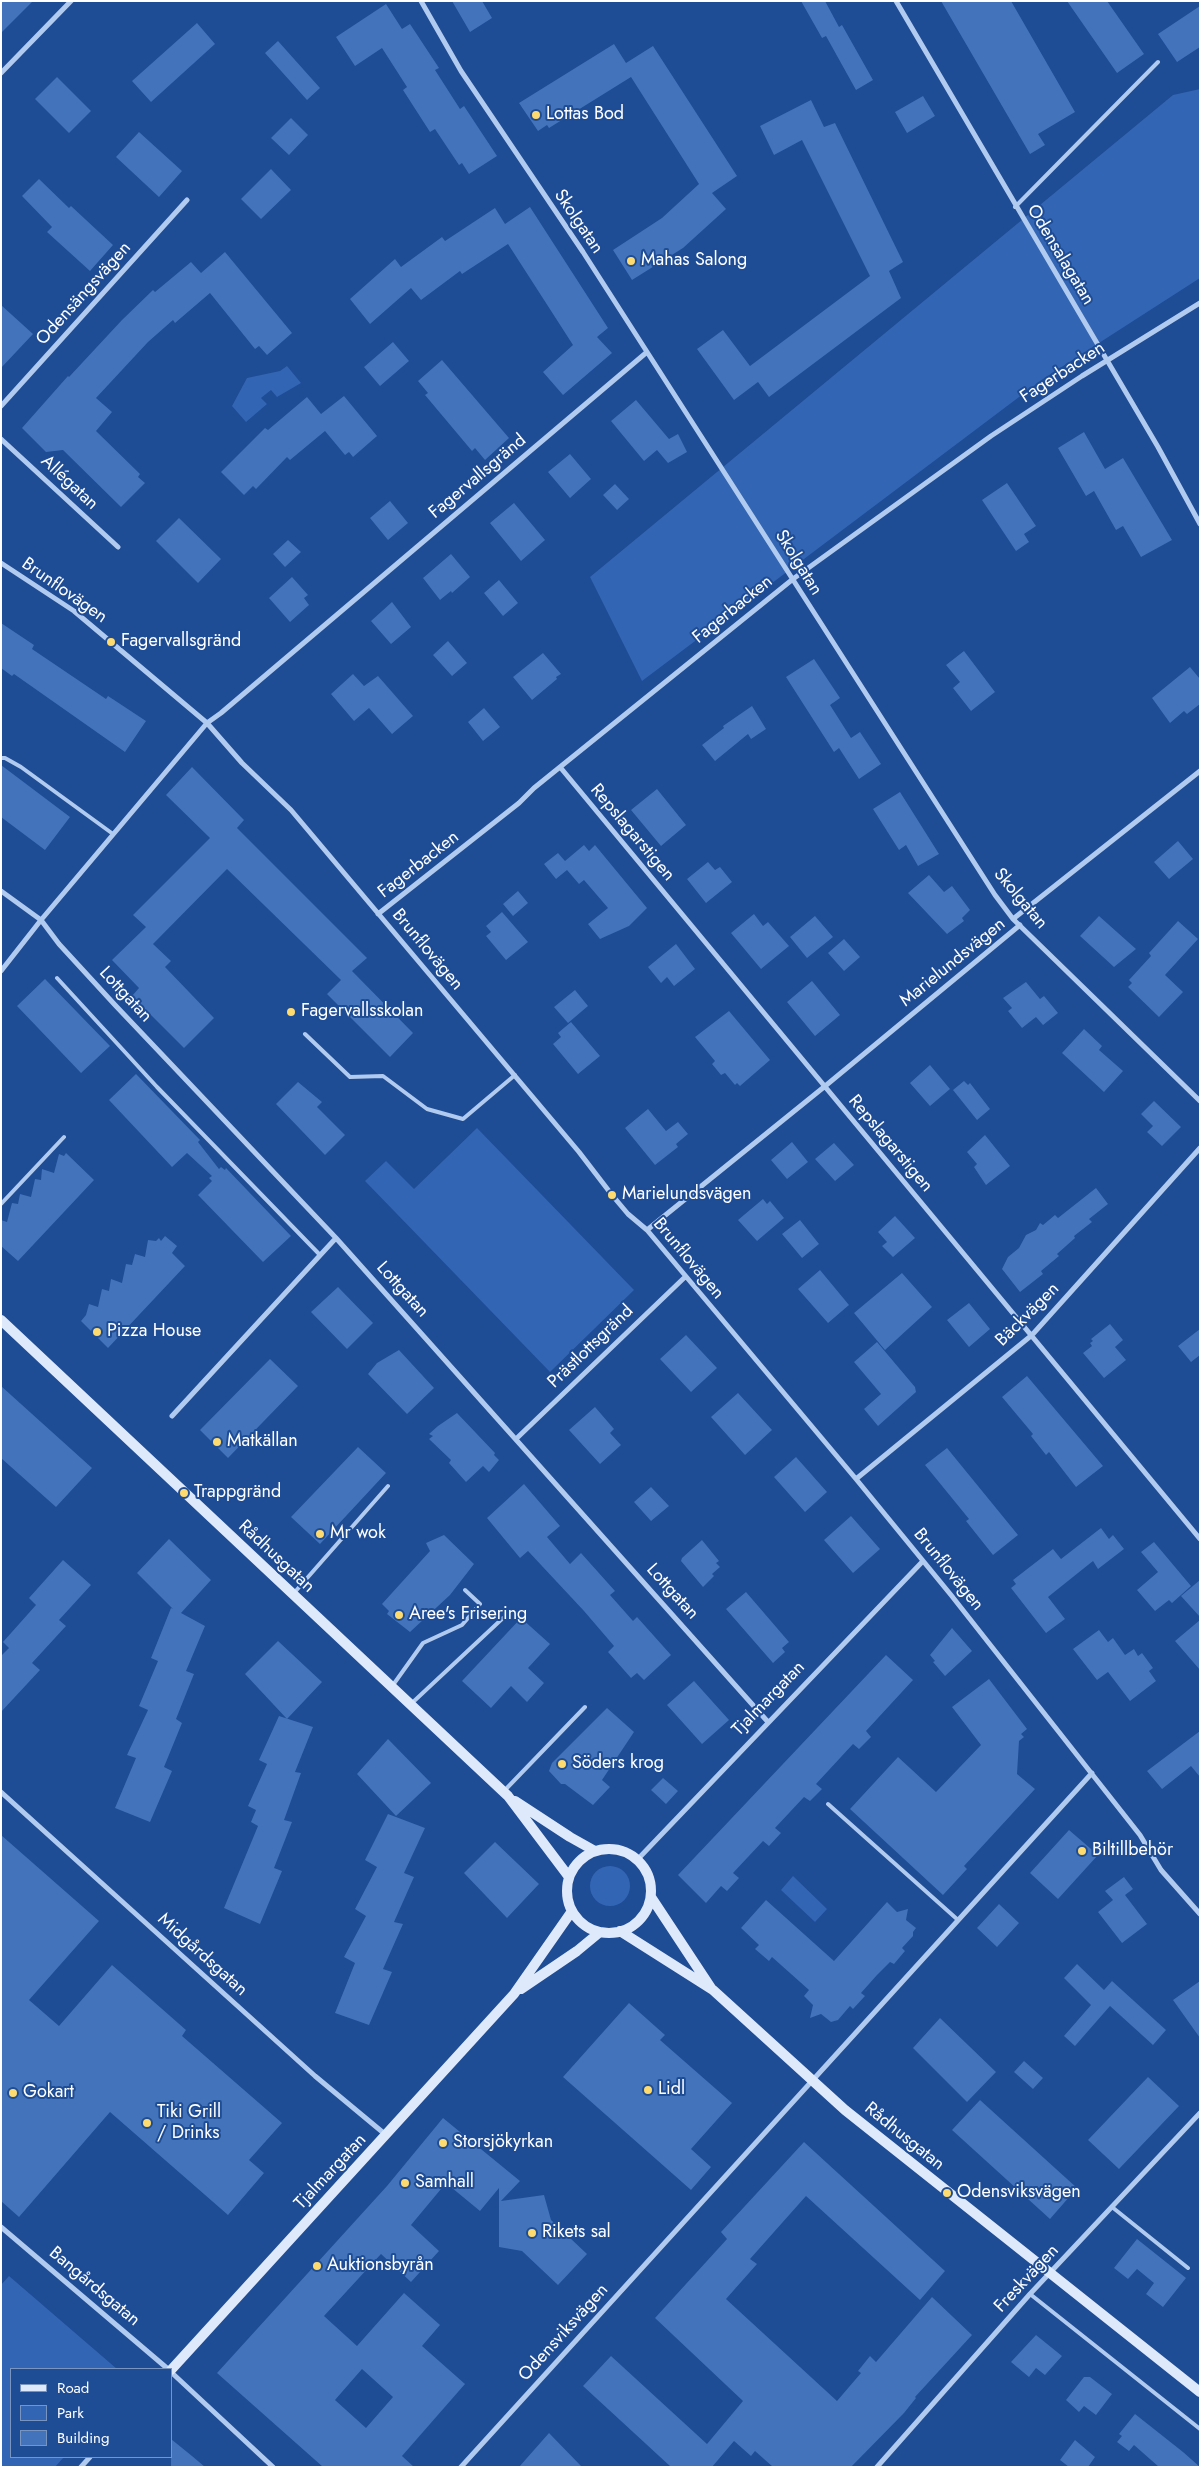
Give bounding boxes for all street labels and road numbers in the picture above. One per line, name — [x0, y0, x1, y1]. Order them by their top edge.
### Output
street label: Skolgatan — [549, 186, 607, 258]
street label: Odensalagatan — [1022, 201, 1098, 309]
street label: Odensängsvägen — [32, 238, 136, 350]
street label: Fagerbacken — [1017, 338, 1109, 408]
street label: Fagervallsgränd — [425, 430, 531, 524]
street label: Allégatan — [36, 451, 102, 515]
street label: Skolgatan — [770, 526, 826, 600]
street label: Brunflovägen — [17, 554, 111, 628]
street label: Fagerbacken — [689, 571, 777, 649]
street label: Repslagarstigen — [585, 780, 679, 886]
street label: Fagerbacken — [374, 827, 464, 903]
street label: Skolgatan — [988, 864, 1052, 934]
street label: Brunflovägen — [387, 905, 467, 995]
street label: Marielundsvägen — [896, 914, 1010, 1012]
street label: Lottgatan — [94, 963, 156, 1027]
street label: Repslagarstigen — [843, 1091, 937, 1197]
street label: Brunflovägen — [648, 1214, 728, 1304]
street label: Lottgatan — [371, 1258, 433, 1322]
street label: Bäckvägen — [992, 1279, 1064, 1351]
street label: Prästlottsgränd — [544, 1301, 638, 1393]
street label: Rådhusgatan — [233, 1516, 319, 1598]
street label: Brunflovägen — [908, 1525, 988, 1615]
street label: Lottgatan — [641, 1560, 703, 1624]
street label: Tjalmargatan — [728, 1657, 810, 1741]
street label: Midgårdsgatan — [153, 1909, 251, 2001]
street label: Rådhusgatan — [860, 2098, 948, 2176]
street label: Tjalmargatan — [290, 2130, 372, 2214]
street label: Freskvägen — [990, 2241, 1064, 2317]
street label: Bangårdsgatan — [44, 2243, 144, 2331]
street label: Odensviksvägen — [515, 2280, 613, 2386]

